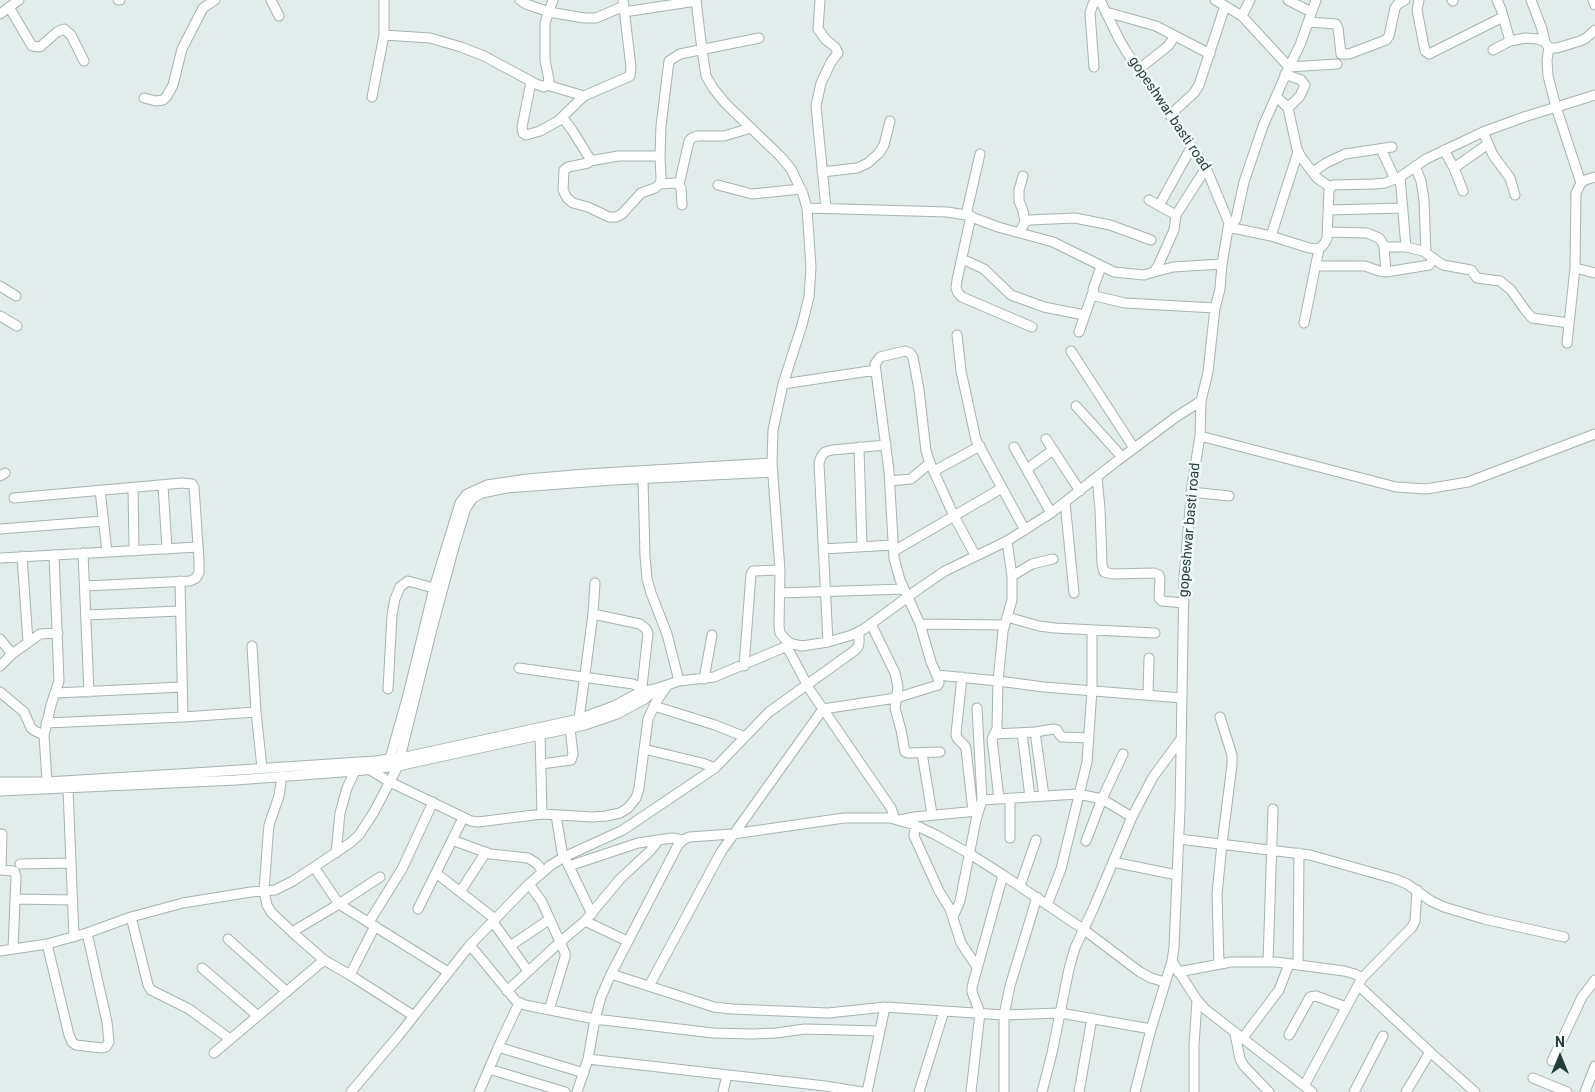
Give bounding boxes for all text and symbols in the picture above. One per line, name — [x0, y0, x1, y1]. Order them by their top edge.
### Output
street label: gopeshwar basti road — [1124, 53, 1214, 175]
street label: gopeshwar basti road — [1176, 462, 1204, 598]
north arrow — [1535, 1032, 1585, 1082]
text: N — [1555, 1034, 1565, 1050]

